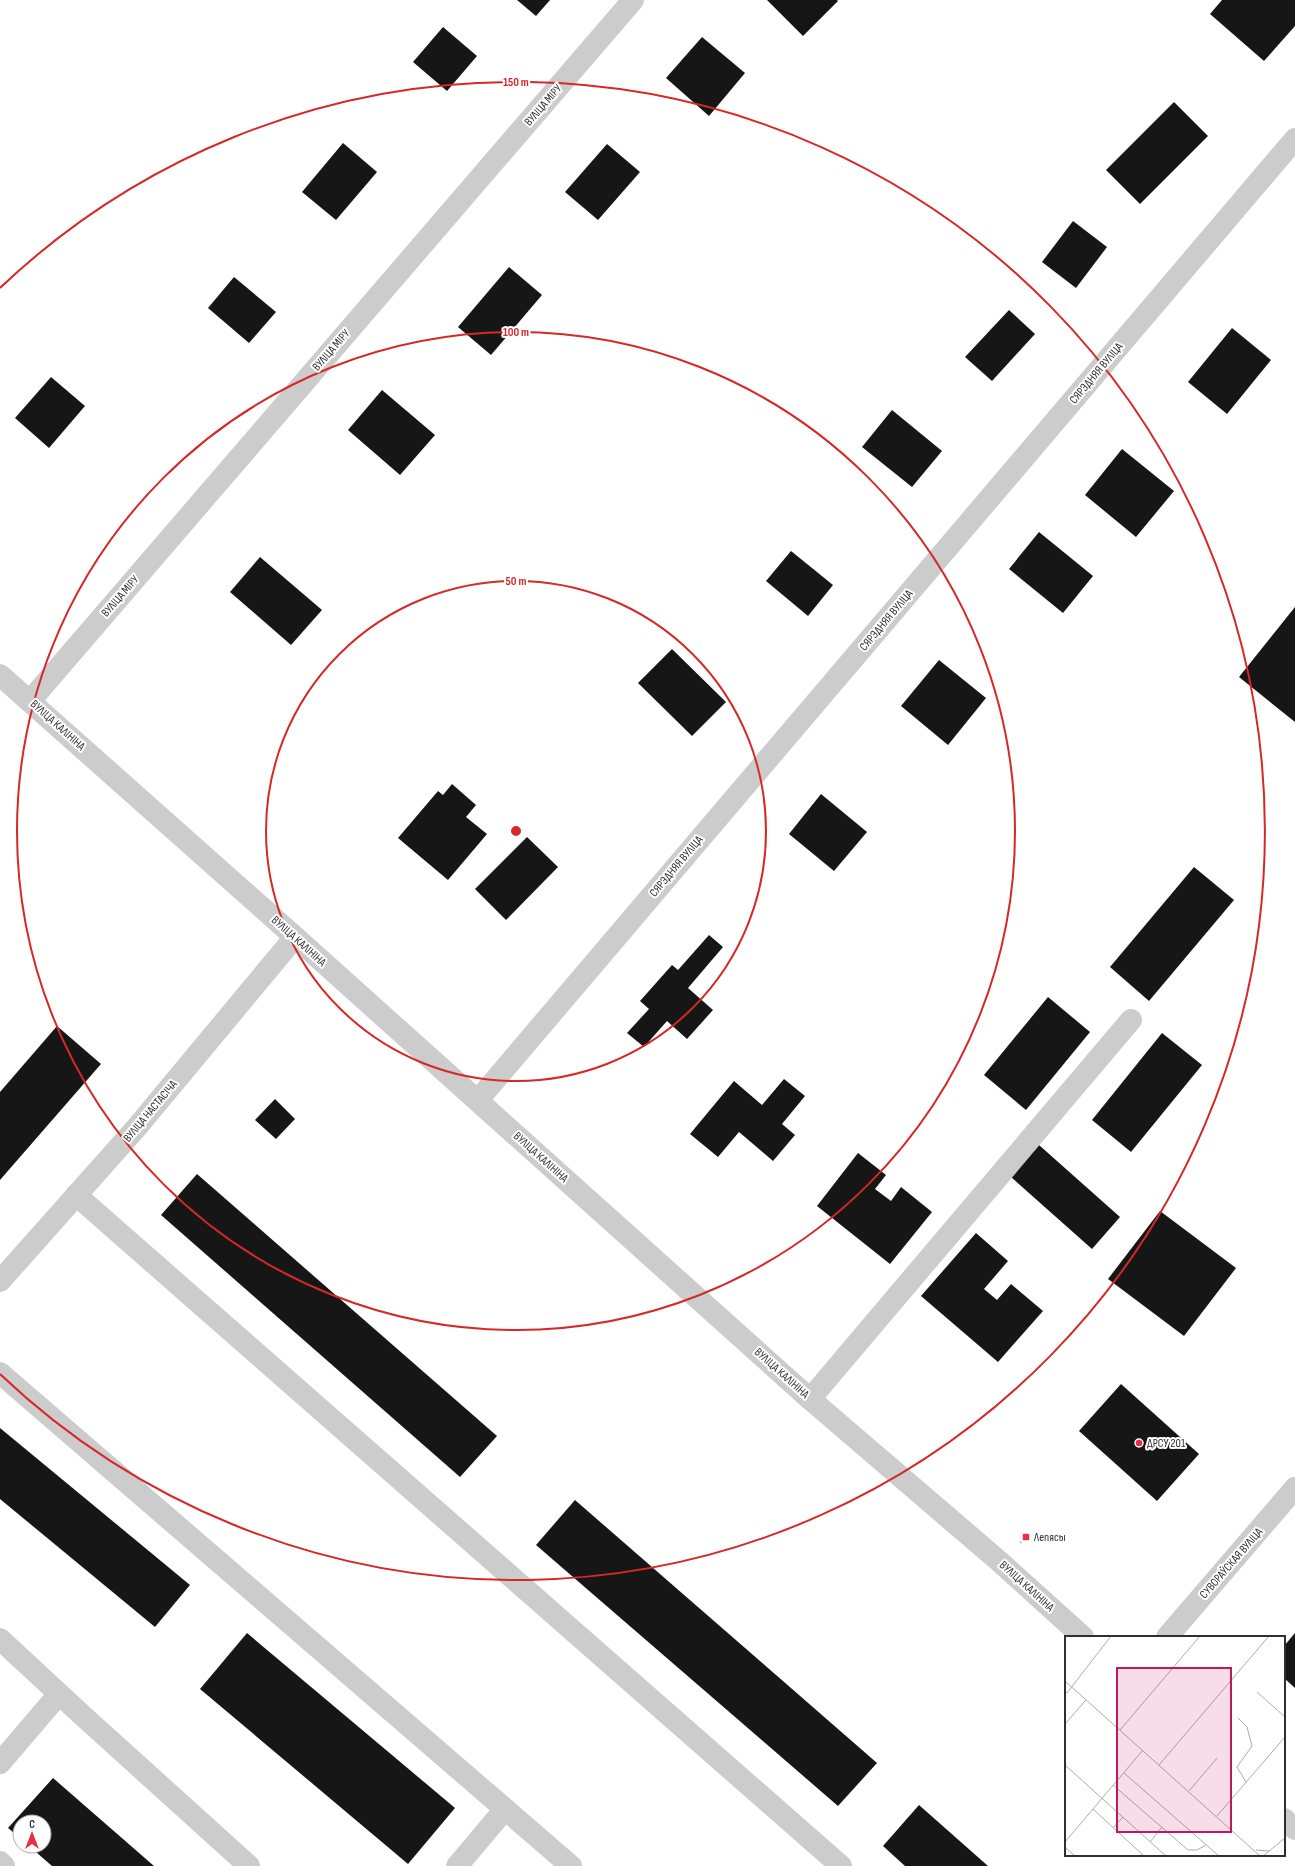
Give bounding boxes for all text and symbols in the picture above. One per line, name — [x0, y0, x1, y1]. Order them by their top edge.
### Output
text: 150 m — [503, 75, 529, 90]
street label: ВУЛІЦА МІРУ — [521, 81, 566, 129]
text: 100 m — [503, 325, 529, 340]
street label: ВУЛІЦА МІРУ — [309, 326, 354, 374]
street label: СЯРЭДНЯЯ ВУЛІЦА — [1066, 339, 1127, 407]
street label: ВУЛІЦА МІРУ — [98, 572, 143, 620]
text: 50 m — [506, 574, 526, 589]
street label: СЯРЭДНЯЯ ВУЛІЦА — [856, 586, 917, 654]
street label: ВУЛІЦА КАЛІНІНА — [27, 697, 89, 754]
centre of rings — [509, 824, 523, 838]
street label: СЯРЭДНЯЯ ВУЛІЦА — [646, 832, 707, 900]
street label: ВУЛІЦА КАЛІНІНА — [268, 913, 330, 970]
street label: ВУЛІЦА НАСТАСІЧА — [120, 1077, 181, 1145]
street label: ВУЛІЦА КАЛІНІНА — [510, 1129, 572, 1186]
street label: ВУЛІЦА КАЛІНІНА — [751, 1345, 813, 1402]
place label: ДРСУ 201 — [1147, 1436, 1186, 1451]
marker: ДРСУ 201 — [1134, 1438, 1144, 1448]
street label: СУВОРАЎСКАЯ ВУЛІЦА — [1197, 1524, 1267, 1602]
place label: Лепясы — [1033, 1530, 1066, 1545]
marker: Лепясы — [1021, 1532, 1031, 1542]
street label: ВУЛІЦА КАЛІНІНА — [996, 1558, 1058, 1615]
inset map — [1065, 1636, 1285, 1856]
north arrow — [12, 1814, 52, 1854]
text: С — [29, 1818, 35, 1831]

